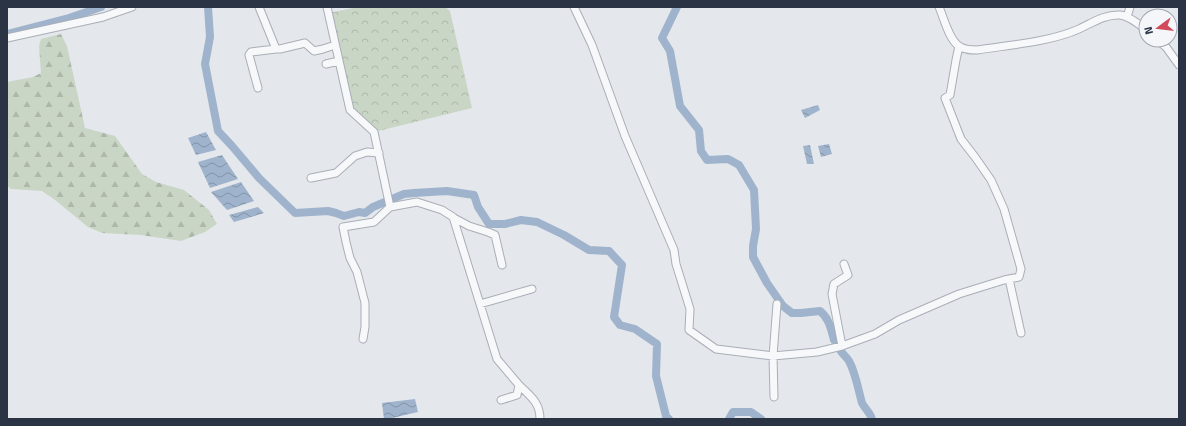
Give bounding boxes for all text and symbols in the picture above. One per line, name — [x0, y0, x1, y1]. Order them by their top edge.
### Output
north arrow — [1138, 8, 1178, 48]
text: N — [1140, 25, 1157, 36]

